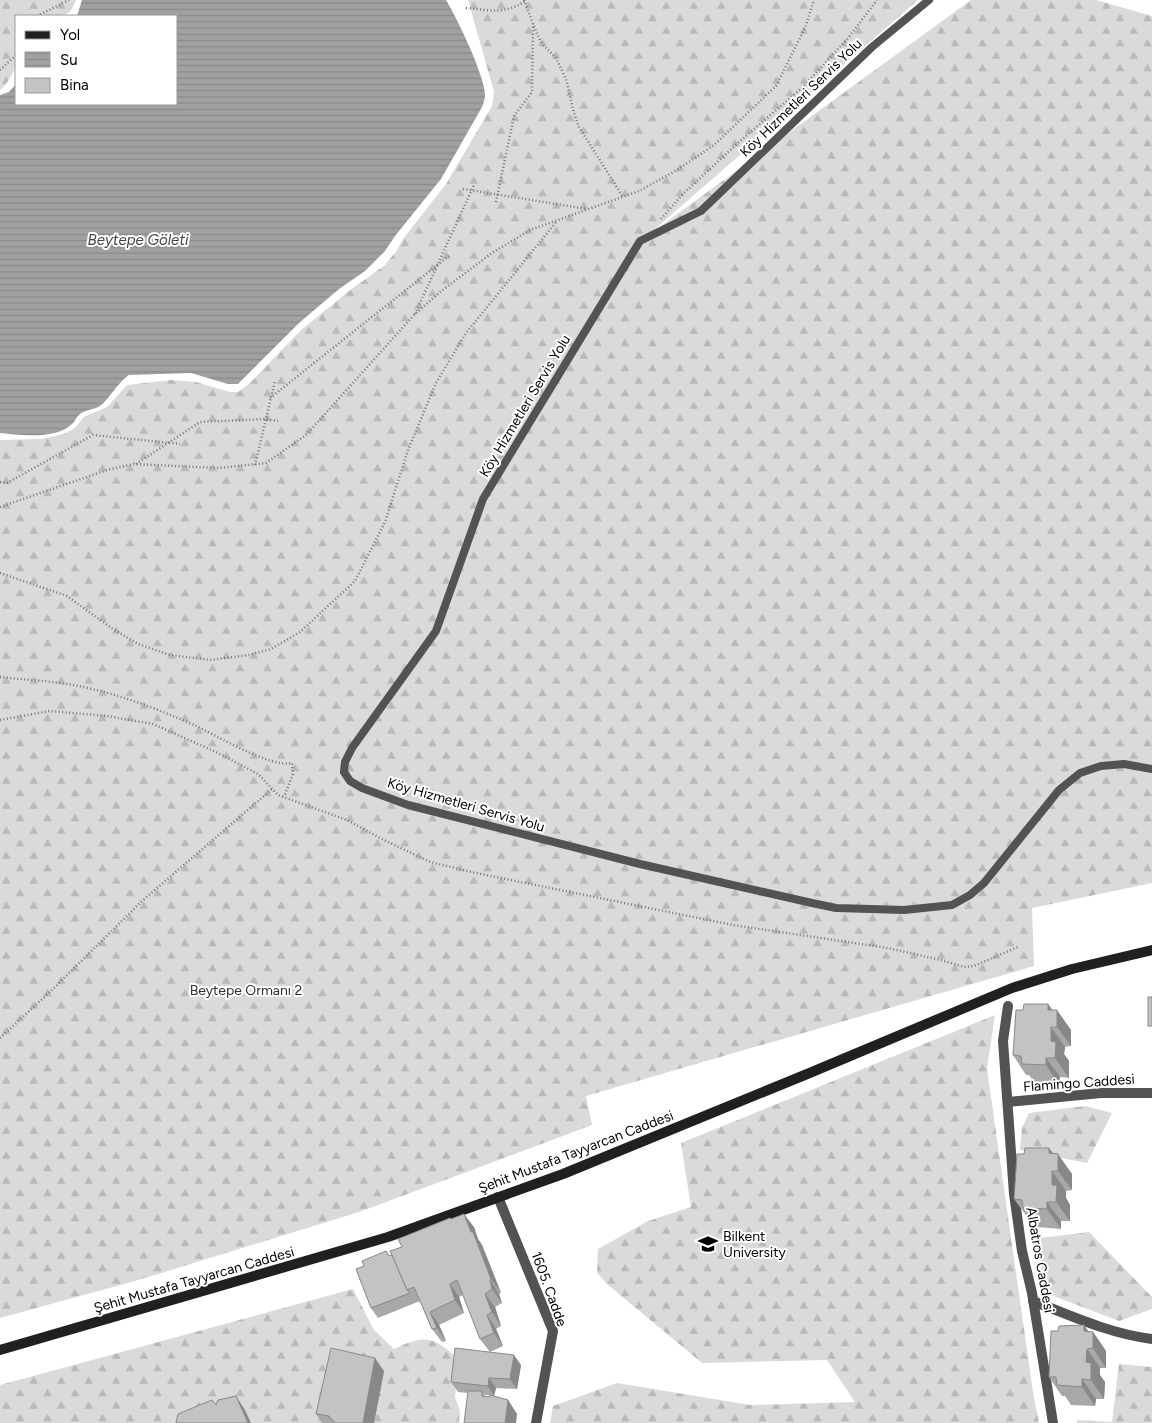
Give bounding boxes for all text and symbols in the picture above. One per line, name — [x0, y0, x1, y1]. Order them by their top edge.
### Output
legend — [15, 15, 178, 105]
text: Yol — [60, 26, 80, 44]
street label: Köy Hizmetleri Servis Yolu — [736, 35, 866, 161]
text: Su — [60, 51, 78, 69]
text: Bina — [60, 76, 89, 94]
water label: Beytepe Göleti — [88, 231, 189, 249]
street label: Köy Hizmetleri Servis Yolu — [476, 332, 574, 480]
street label: Köy Hizmetleri Servis Yolu — [385, 774, 547, 836]
park label: Beytepe Ormanı 2 — [190, 982, 302, 999]
street label: Flamingo Caddesi — [1023, 1071, 1135, 1095]
street label: Şehit Mustafa Tayyarcan Caddesi — [476, 1107, 676, 1197]
street label: Albatros Caddesi — [1022, 1206, 1058, 1314]
place label: Bilkent University — [723, 1228, 787, 1261]
school or university icon: Bilkent University — [697, 1233, 719, 1255]
street label: Şehit Mustafa Tayyarcan Caddesi — [92, 1243, 296, 1317]
street label: 1605. Cadde — [528, 1249, 571, 1329]

